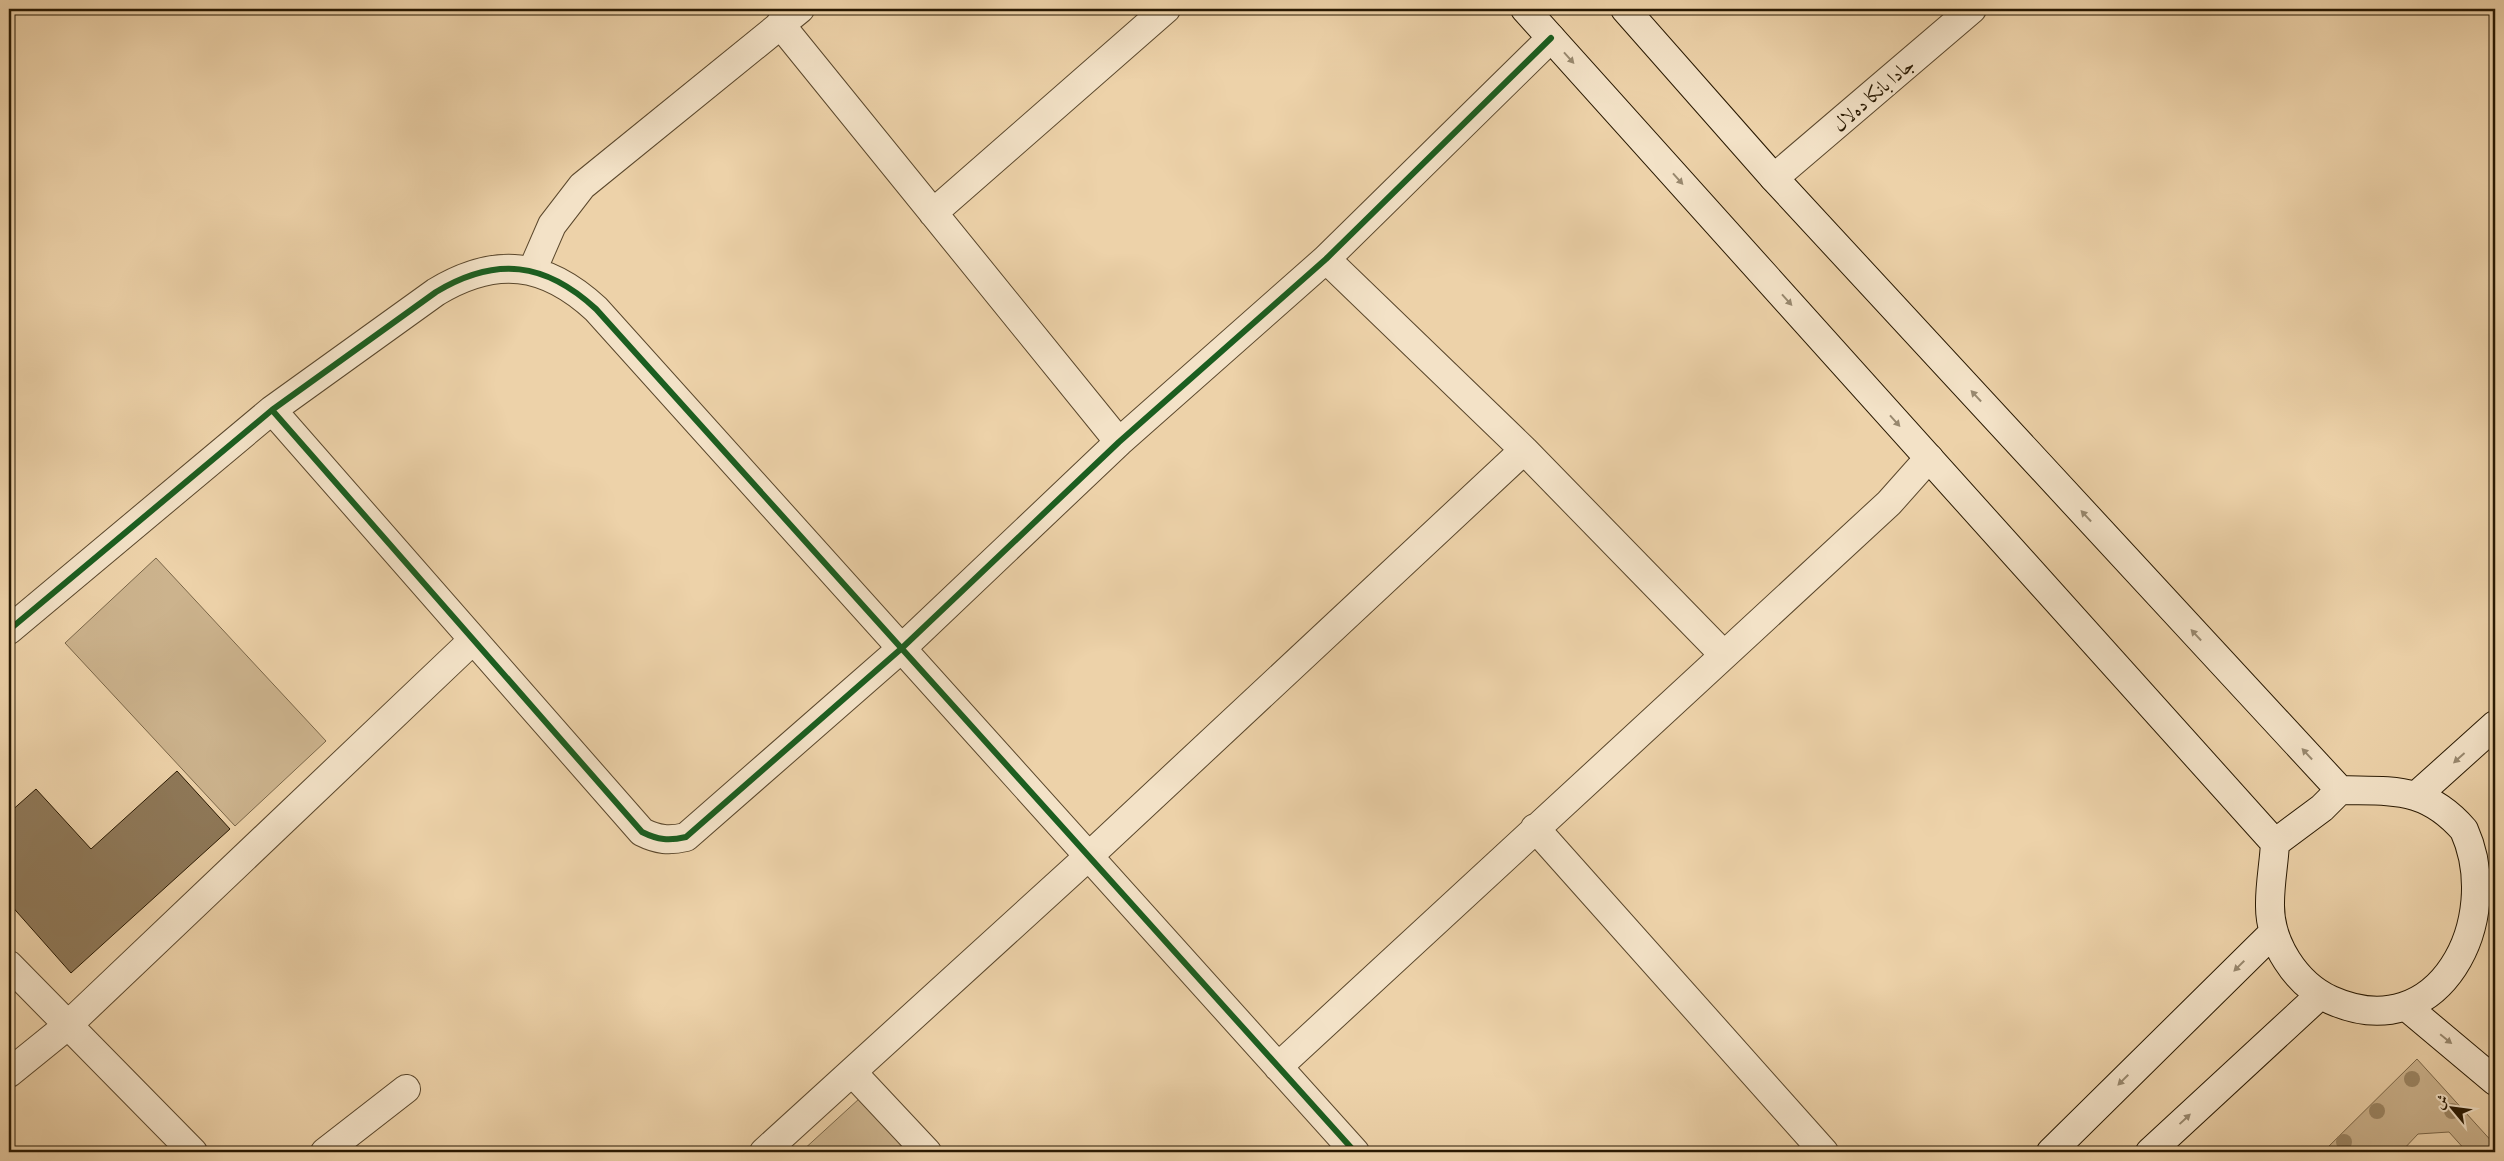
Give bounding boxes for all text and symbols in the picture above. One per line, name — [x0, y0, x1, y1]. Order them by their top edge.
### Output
one-way arrow — [1563, 52, 1575, 64]
street label: جادا بانكا ده‌لال — [1828, 53, 1922, 139]
one-way arrow — [1672, 172, 1684, 184]
one-way arrow — [1781, 293, 1792, 306]
one-way arrow — [1970, 390, 1981, 403]
one-way arrow — [1889, 414, 1901, 426]
one-way arrow — [2080, 510, 2092, 522]
one-way arrow — [2190, 629, 2202, 641]
one-way arrow — [2301, 749, 2313, 761]
one-way arrow — [2453, 752, 2465, 764]
one-way arrow — [2233, 960, 2245, 972]
one-way arrow — [2439, 1033, 2452, 1044]
one-way arrow — [2118, 1074, 2130, 1086]
north arrow — [2426, 1084, 2476, 1134]
text: ش — [2430, 1092, 2455, 1114]
one-way arrow — [2179, 1113, 2191, 1125]

